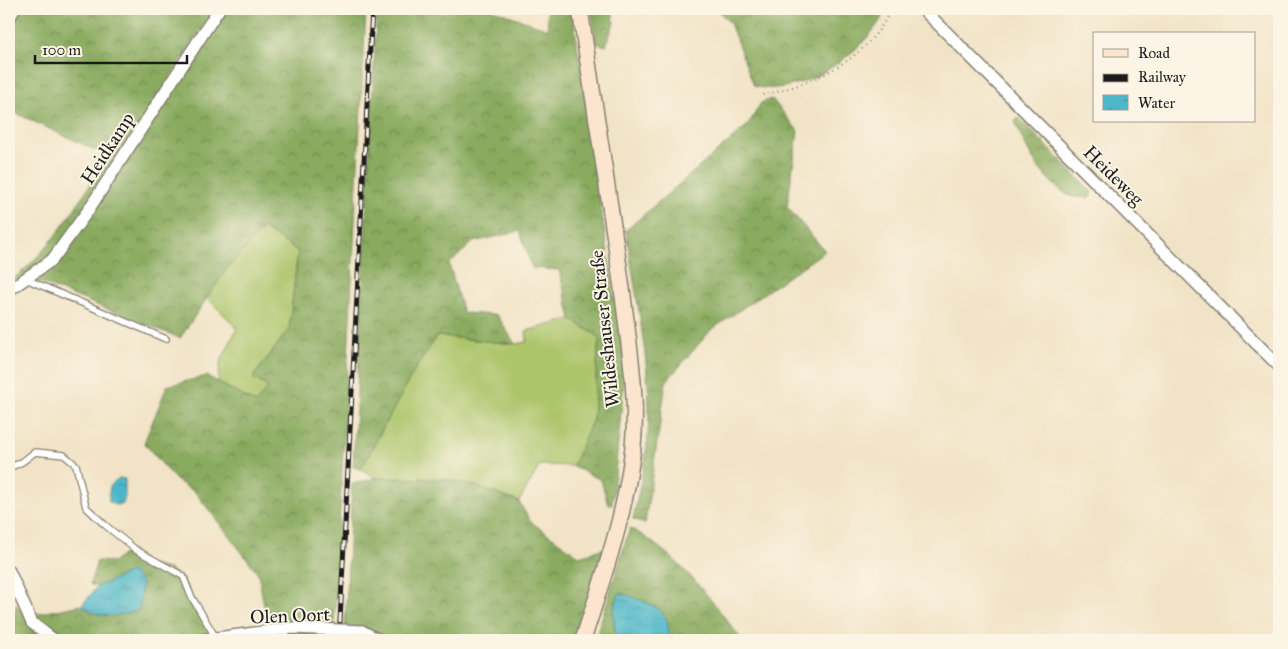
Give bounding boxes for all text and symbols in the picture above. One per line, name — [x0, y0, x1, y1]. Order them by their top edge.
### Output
scale bar — [35, 32, 188, 64]
legend — [1093, 32, 1256, 122]
text: 100 m — [42, 41, 82, 59]
text: Road — [1138, 44, 1170, 62]
text: Railway — [1138, 68, 1187, 86]
text: Water — [1138, 94, 1175, 112]
street label: Heidkamp — [76, 108, 139, 189]
street label: Heideweg — [1078, 140, 1149, 211]
street label: Wildeshauser Straße — [585, 249, 624, 409]
street label: Olen Oort — [250, 603, 331, 628]

